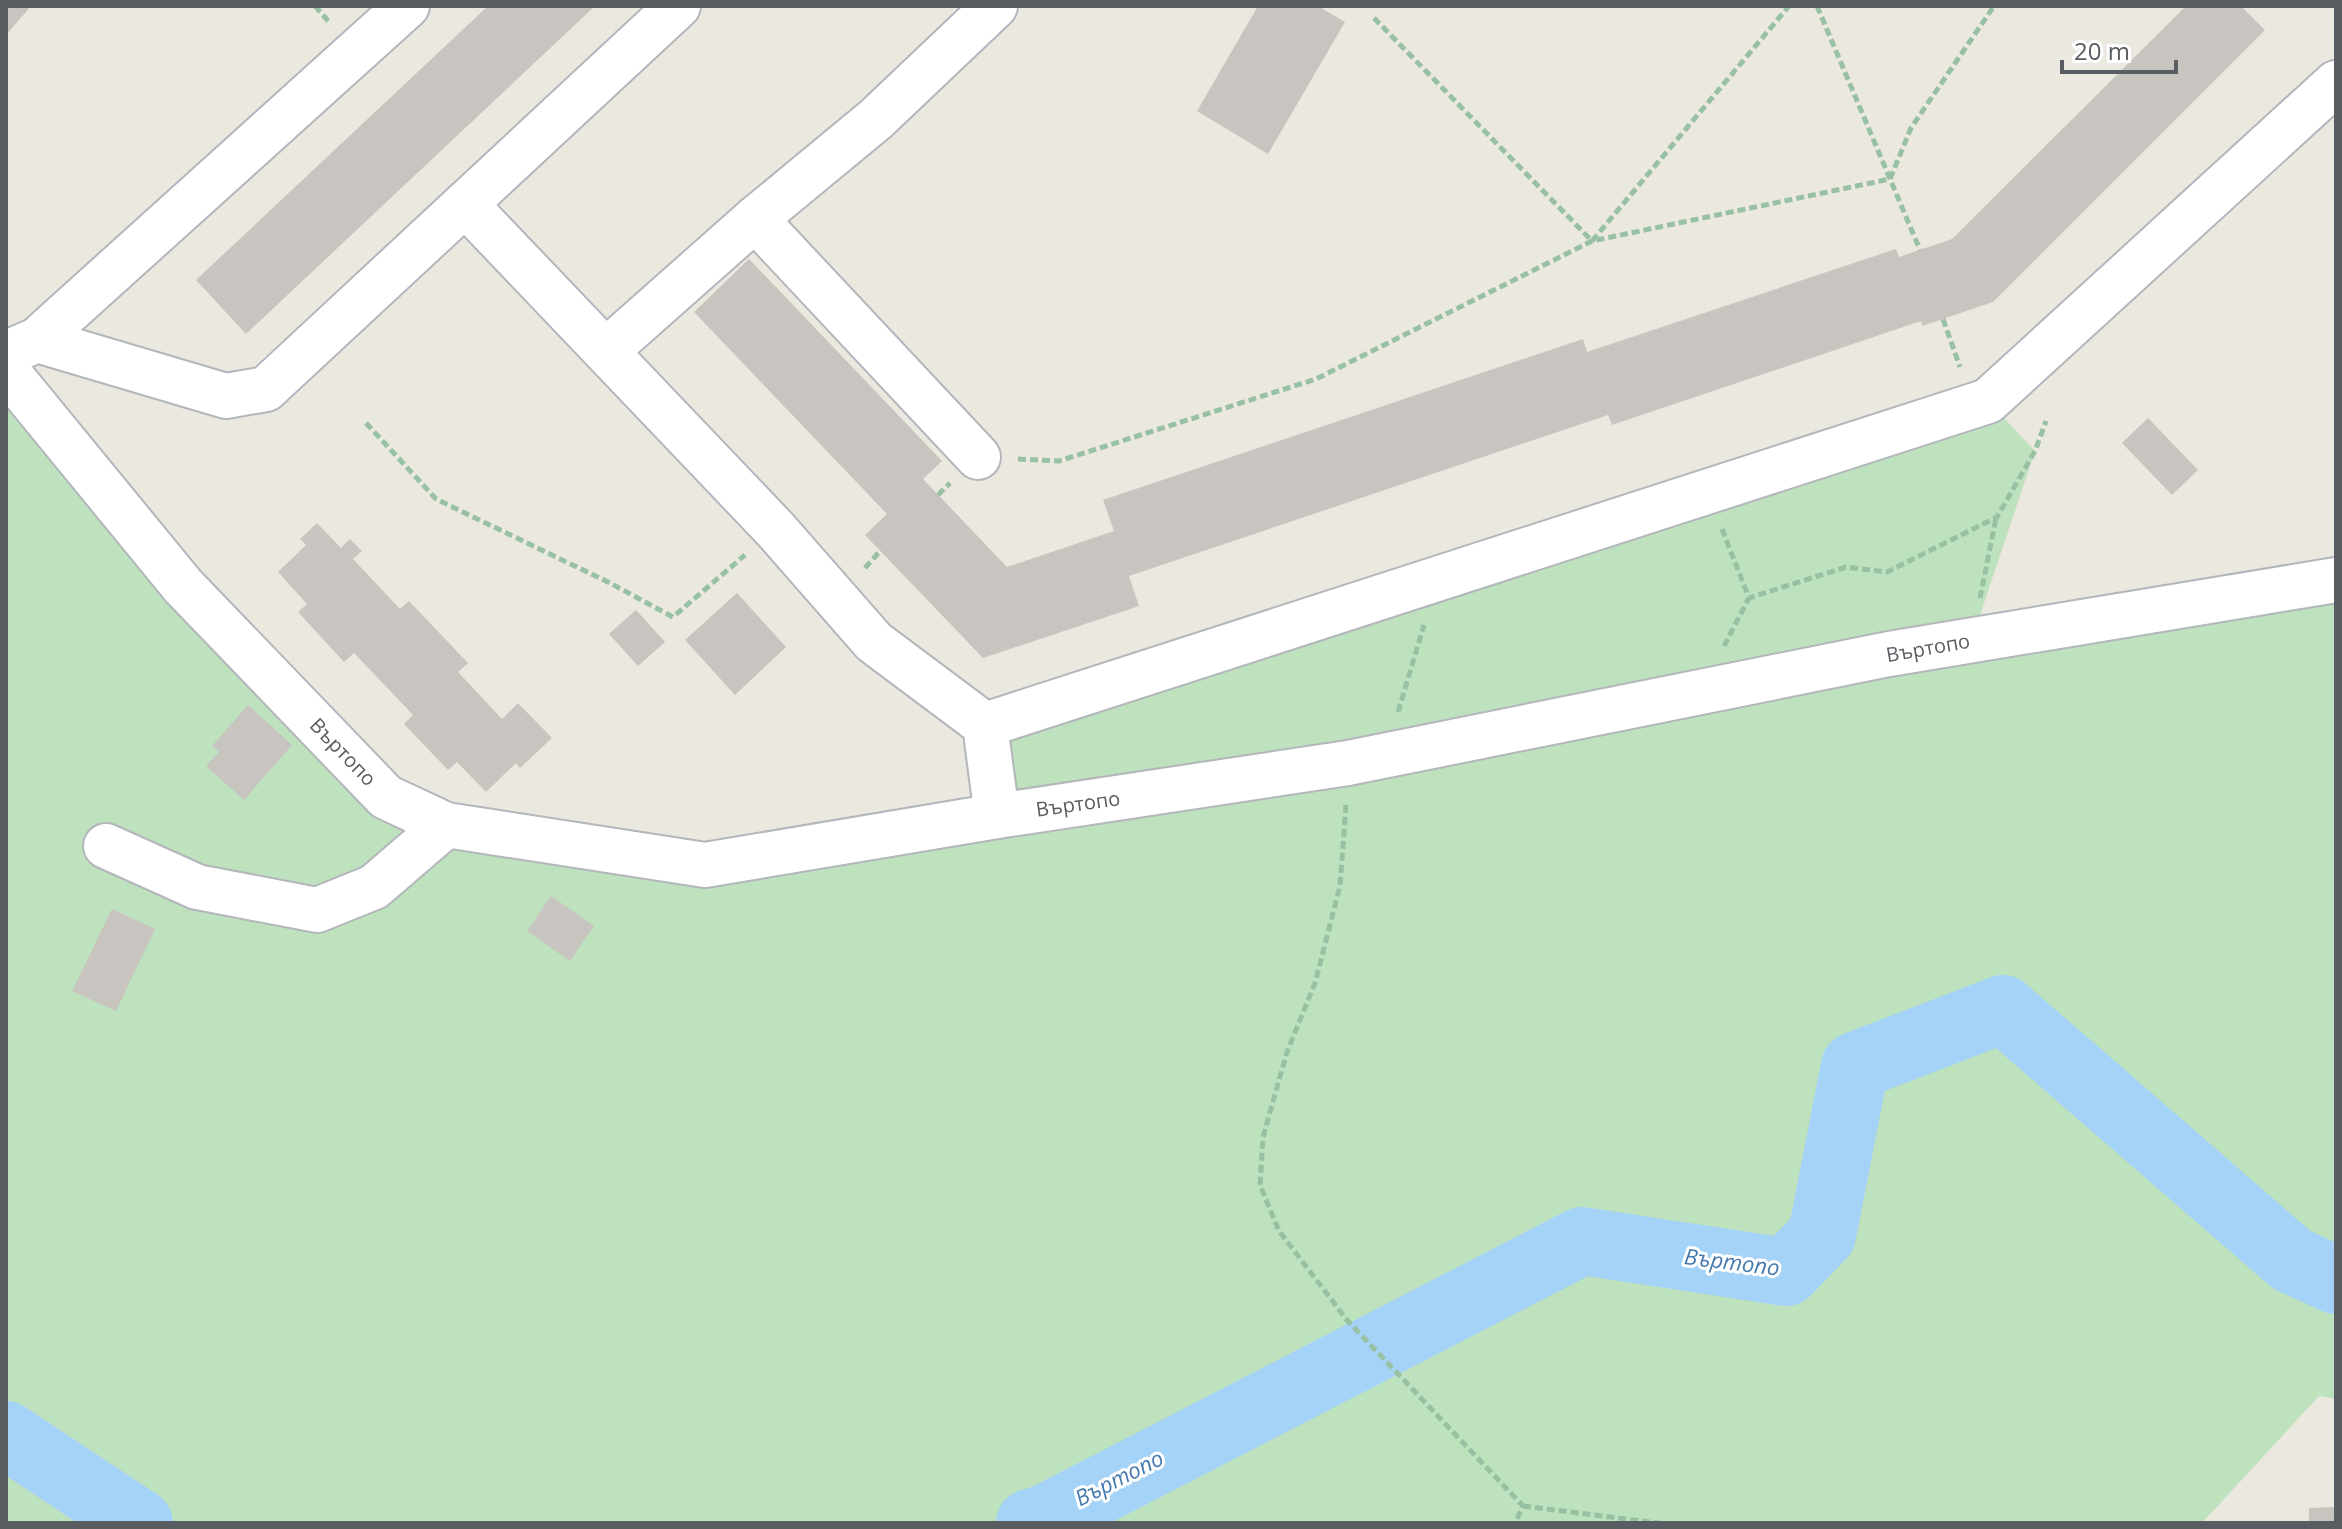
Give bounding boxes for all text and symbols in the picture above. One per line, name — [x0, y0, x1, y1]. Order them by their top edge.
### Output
scale bar — [2062, 24, 2176, 74]
text: 20 m — [2074, 34, 2130, 67]
street label: Въртопо — [1884, 627, 1972, 668]
street label: Въртопо — [304, 712, 383, 792]
street label: Въртопо — [1034, 784, 1122, 823]
water label: Въртопо — [1683, 1240, 1781, 1282]
water label: Въртопо — [1069, 1442, 1168, 1512]

